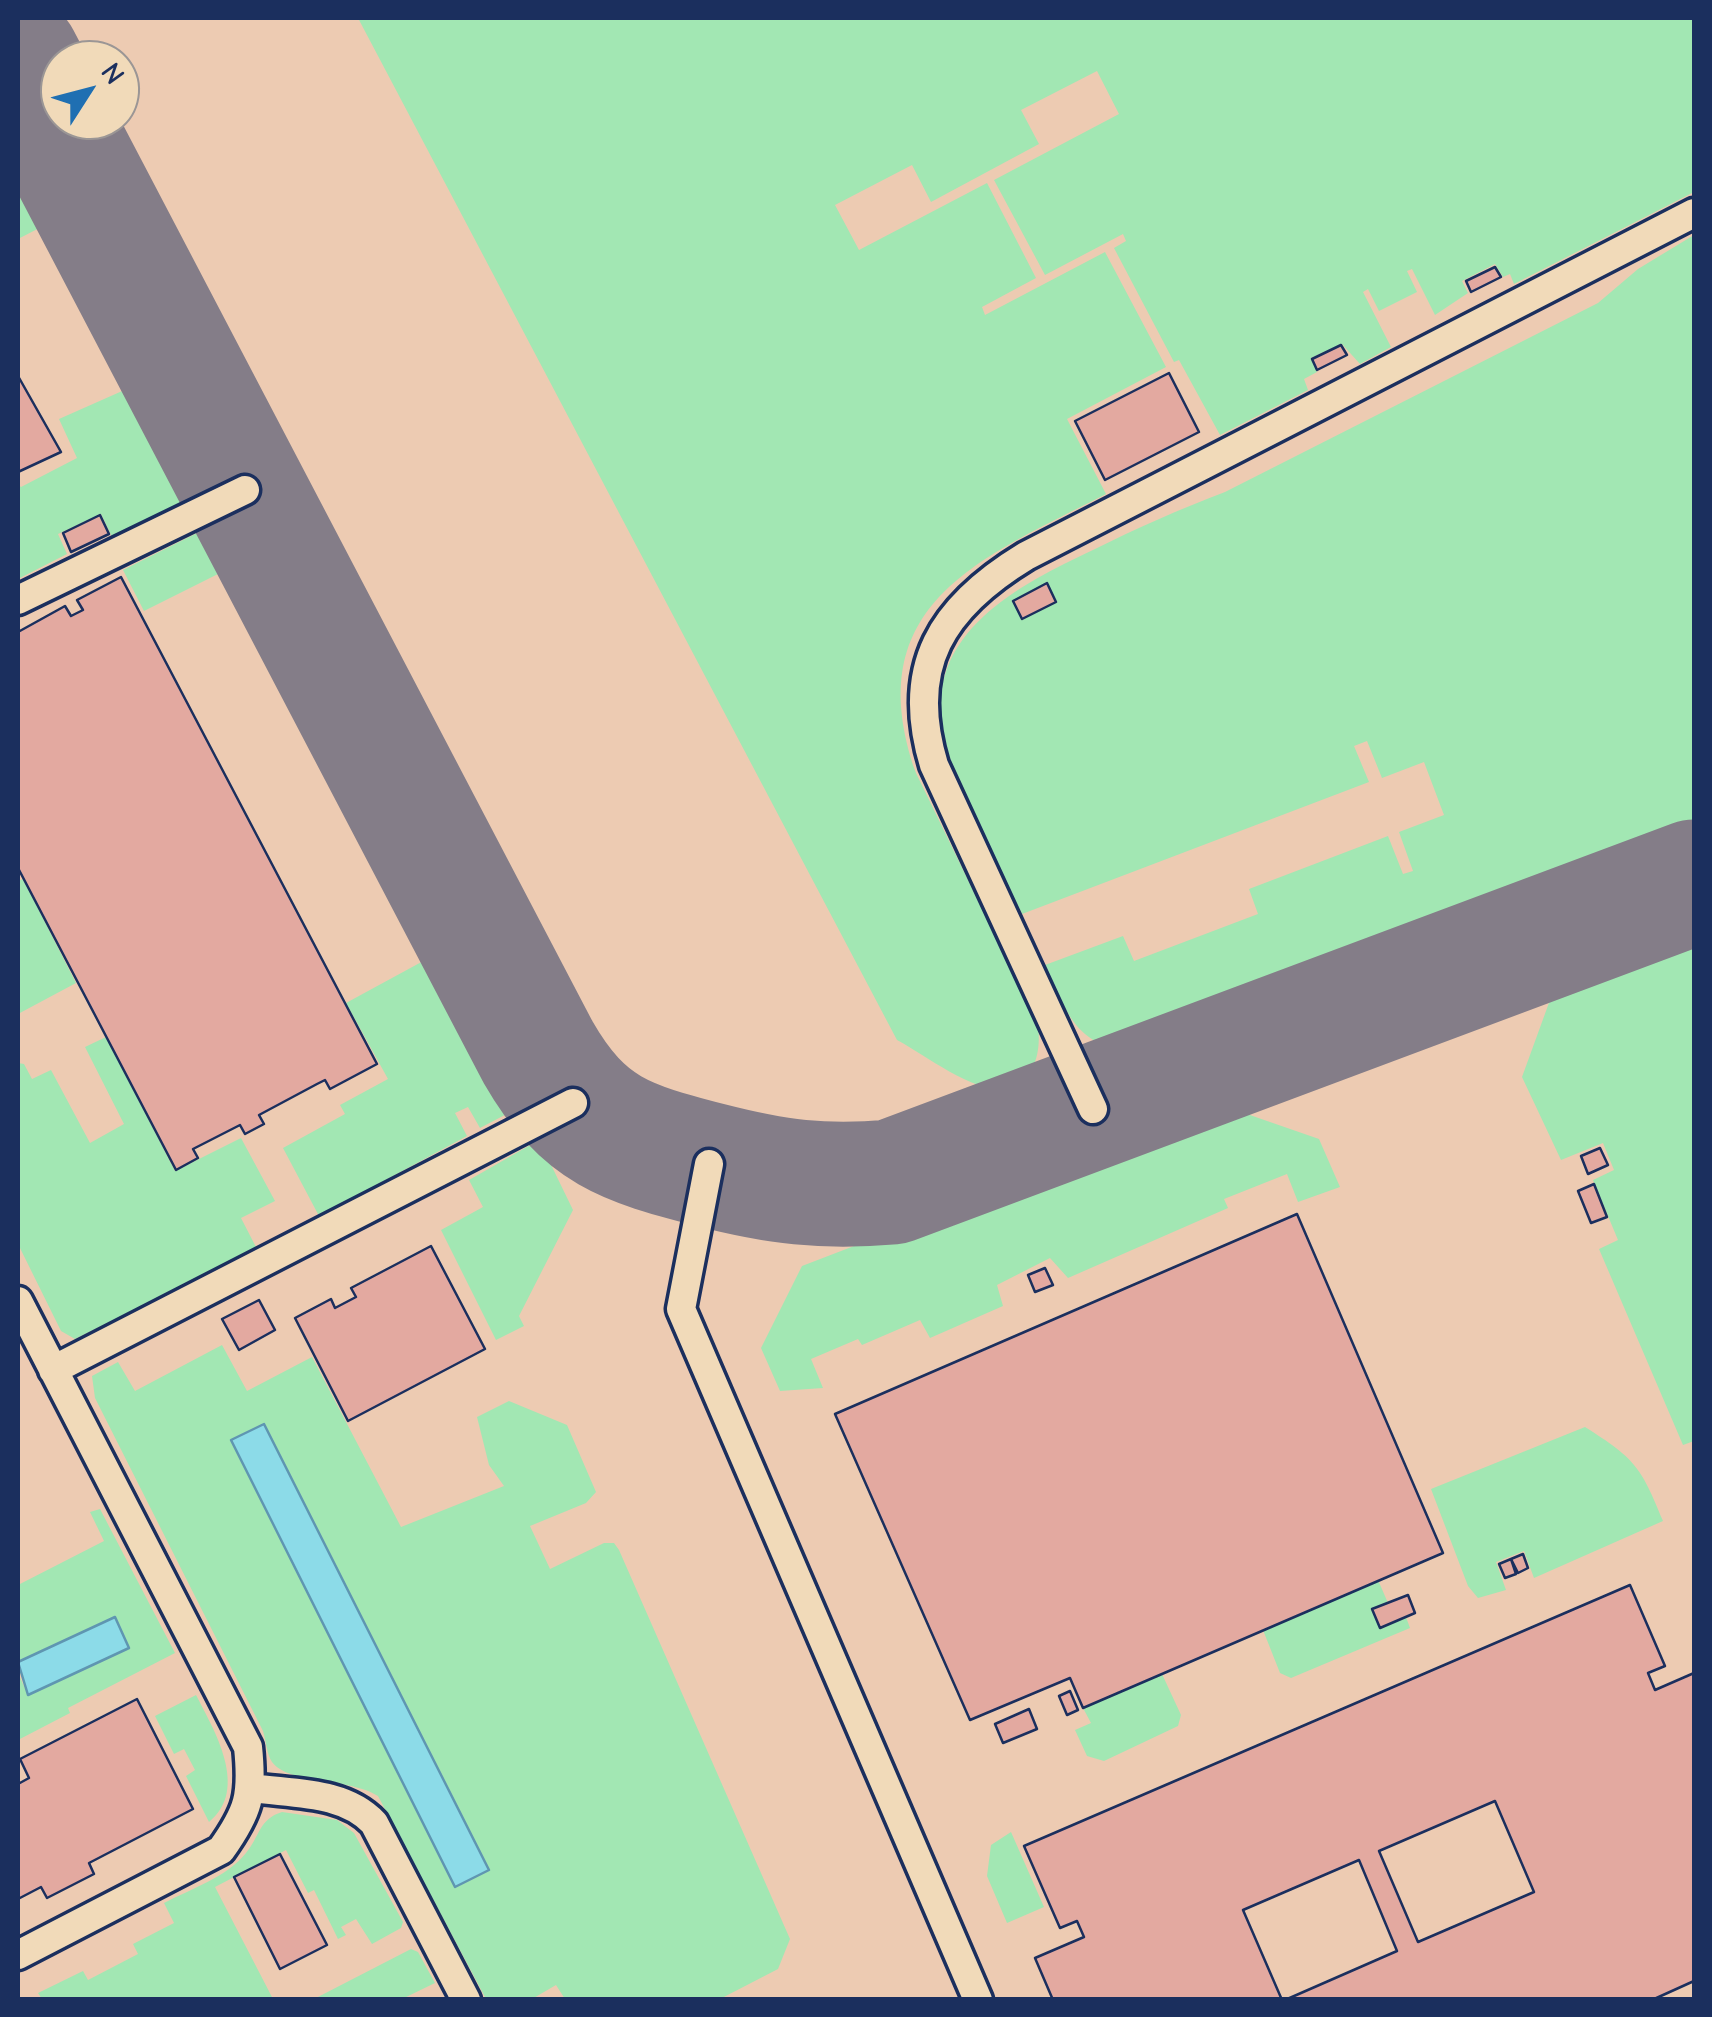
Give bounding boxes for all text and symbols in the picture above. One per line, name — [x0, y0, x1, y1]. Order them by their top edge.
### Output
north arrow — [40, 40, 140, 140]
text: N — [94, 57, 131, 90]

